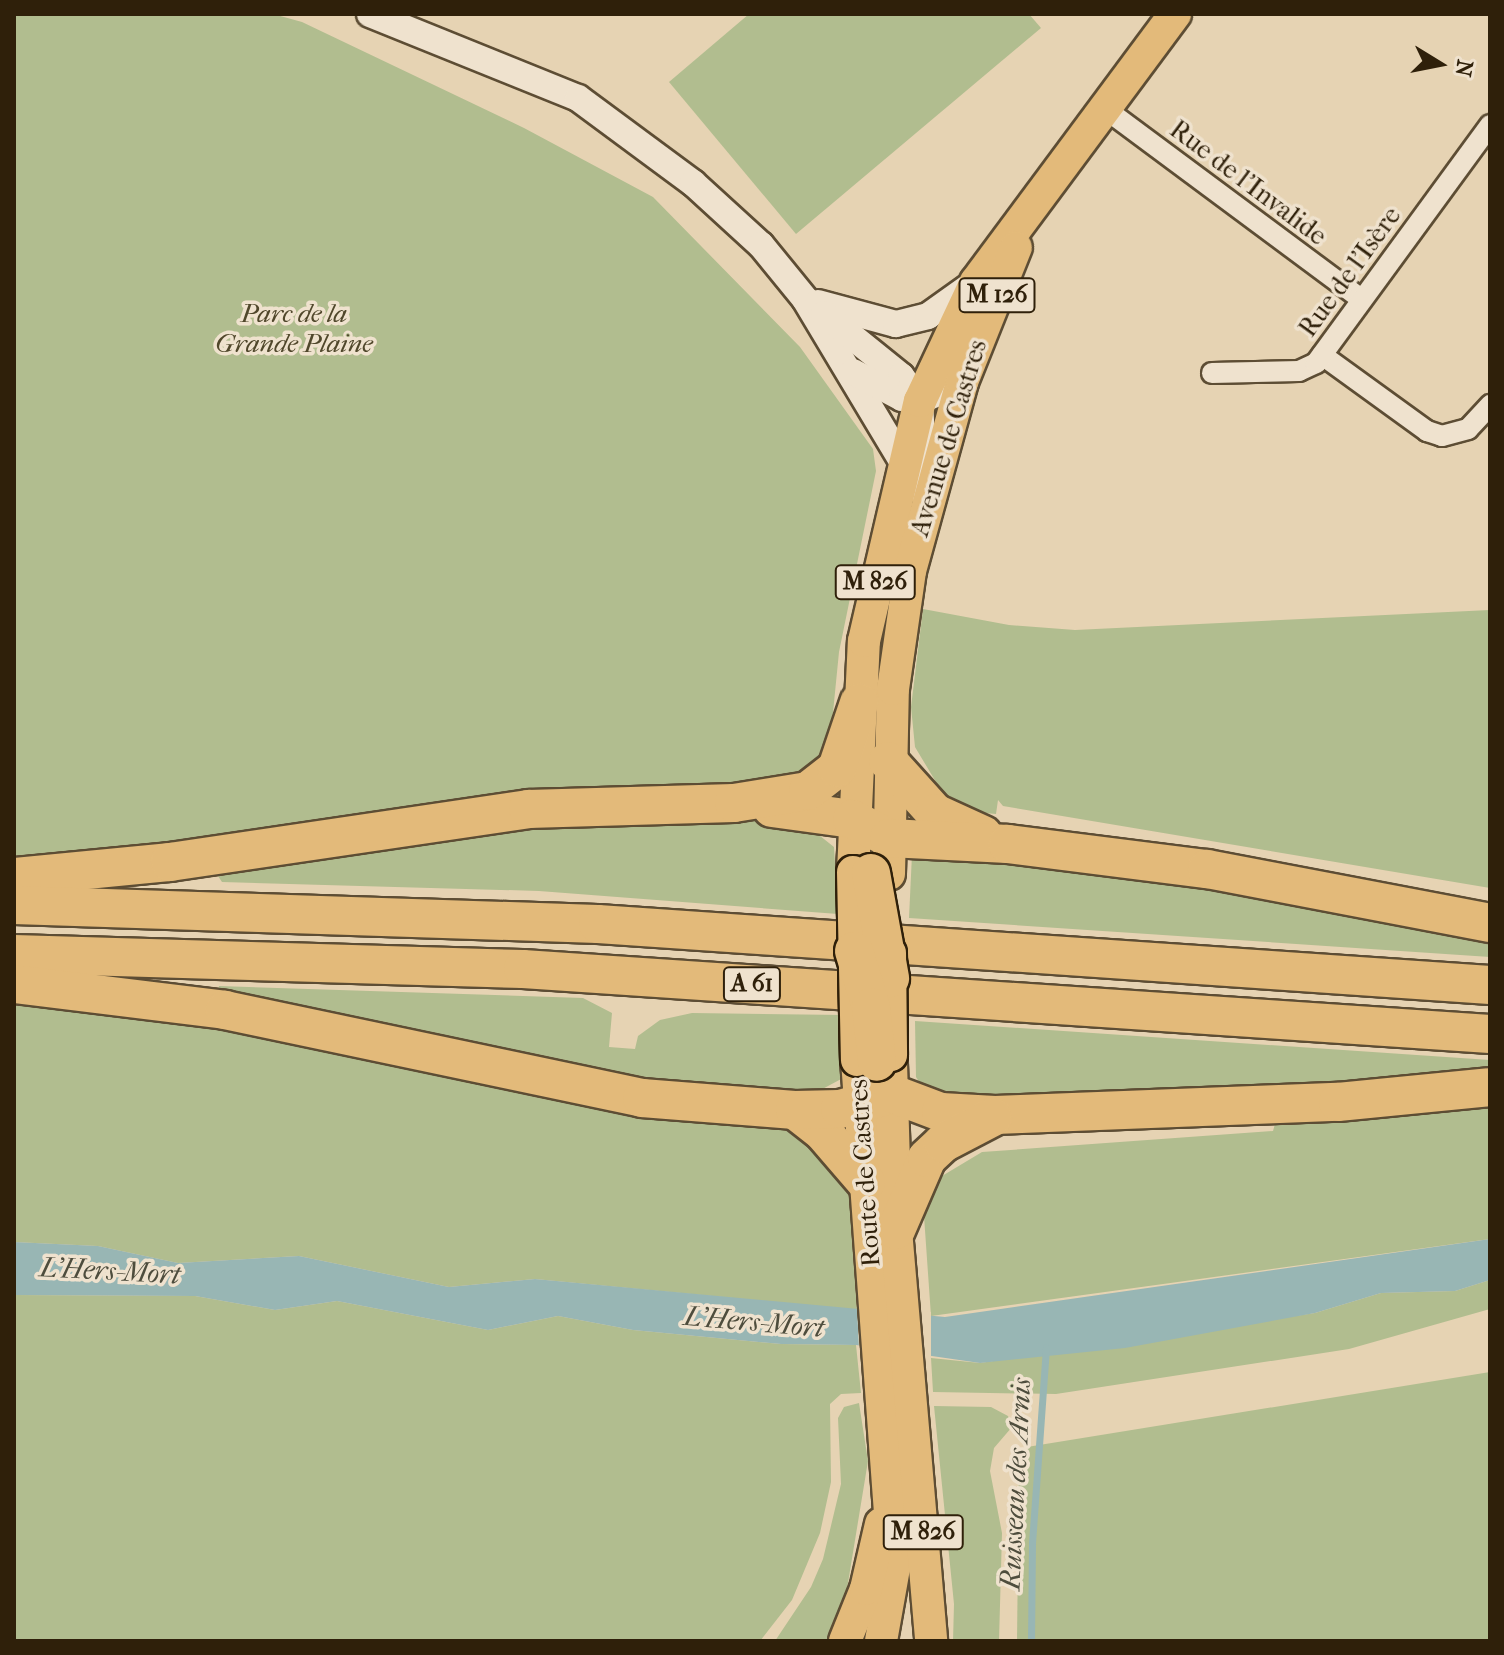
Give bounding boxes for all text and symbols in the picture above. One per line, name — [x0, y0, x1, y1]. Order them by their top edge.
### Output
north arrow — [1400, 24, 1480, 104]
text: N — [1449, 58, 1478, 79]
street label: Rue de l'Invalide — [1164, 114, 1332, 252]
street label: Rue de l'Isère — [1292, 201, 1408, 343]
road number: M 126 — [957, 275, 1037, 315]
park label: Parc de la Grande Plaine — [215, 298, 373, 360]
street label: Avenue de Castres — [904, 336, 994, 540]
road number: M 826 — [833, 562, 917, 602]
road number: A 61 — [722, 964, 782, 1004]
street label: Route de Castres — [843, 1078, 887, 1268]
water label: L'Hers-Mort — [39, 1251, 181, 1291]
water label: L'Hers-Mort — [682, 1299, 826, 1345]
water label: Ruisseau des Arnis — [994, 1377, 1038, 1591]
road number: M 826 — [881, 1512, 965, 1552]

